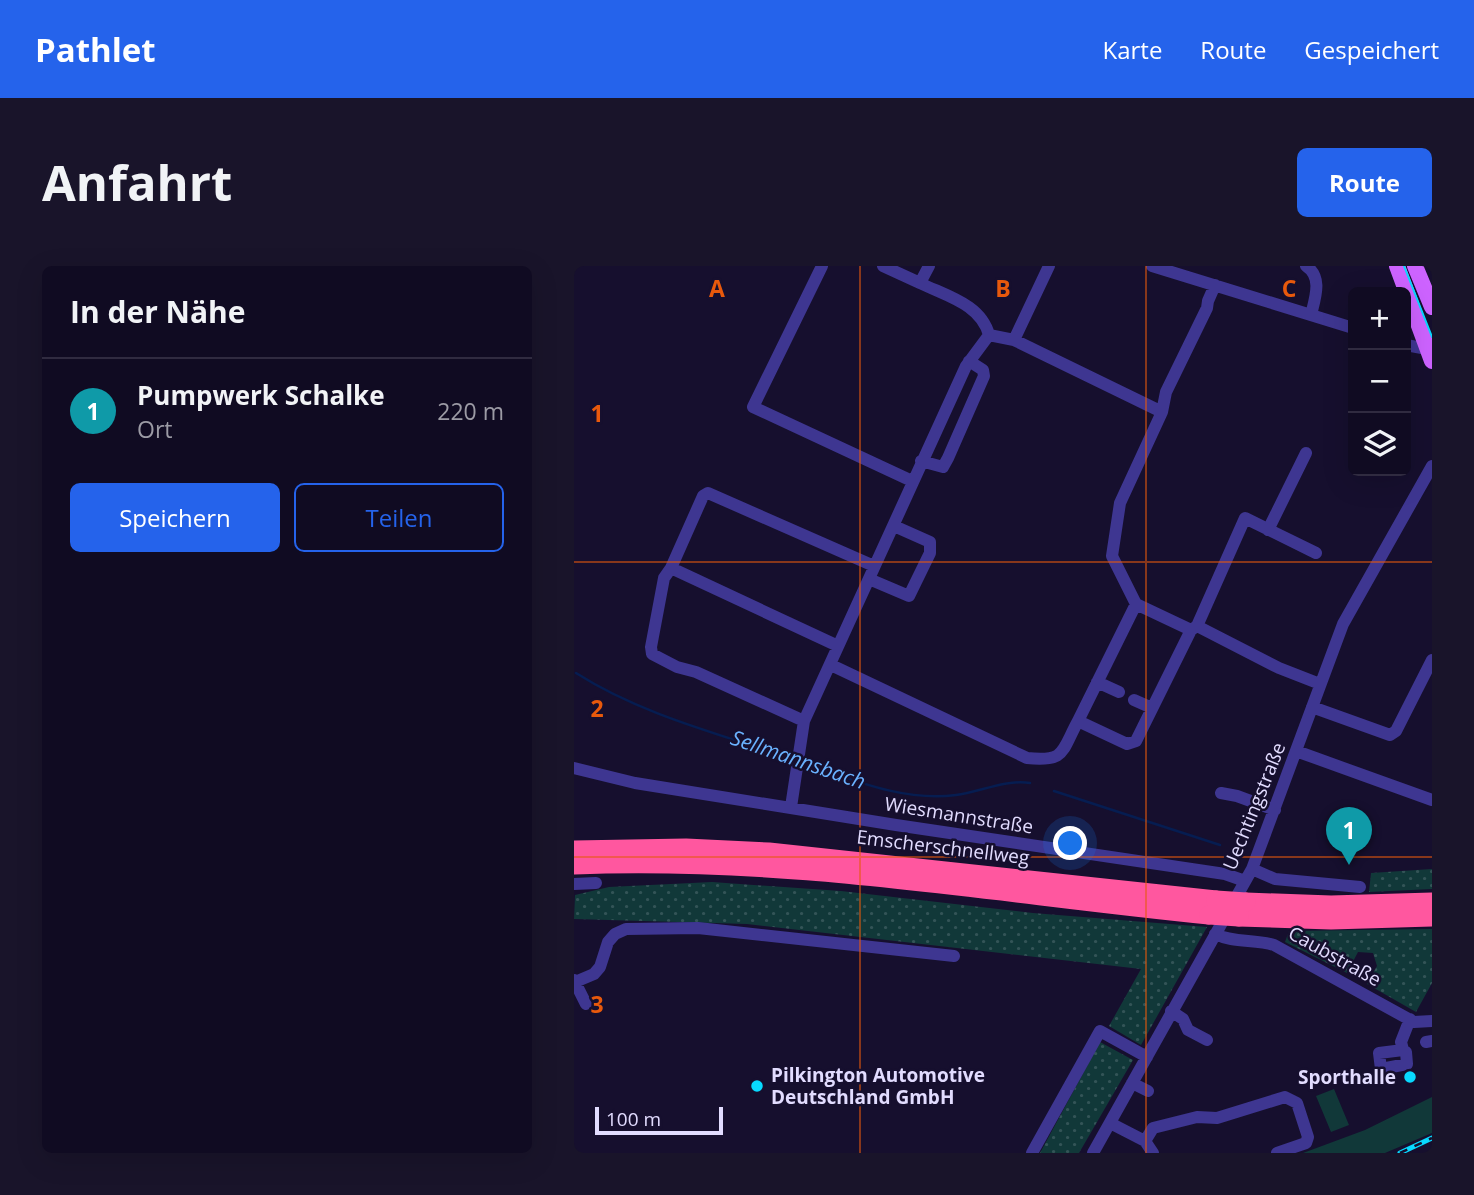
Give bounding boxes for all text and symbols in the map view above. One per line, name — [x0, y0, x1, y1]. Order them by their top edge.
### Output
text: Pathlet — [35, 27, 156, 72]
text: Karte — [1102, 33, 1162, 66]
text: Route — [1200, 33, 1266, 66]
text: Gespeichert — [1304, 33, 1439, 66]
button: Route — [1297, 148, 1432, 217]
text: Anfahrt — [42, 149, 232, 215]
text: A — [709, 272, 725, 304]
text: B — [995, 272, 1011, 304]
text: C — [1282, 272, 1296, 304]
map controls — [1348, 287, 1411, 476]
button: + — [1348, 287, 1411, 350]
text: In der Nähe — [70, 291, 246, 332]
button: − — [1348, 350, 1411, 413]
text: Pumpwerk Schalke — [137, 377, 385, 413]
text: 1 — [86, 395, 100, 427]
text: 220 m — [437, 395, 504, 427]
text: 1 — [590, 397, 604, 429]
text: Ort — [137, 413, 173, 445]
button: layers — [1348, 413, 1411, 476]
button: Speichern — [70, 483, 280, 552]
button: Teilen — [294, 483, 504, 552]
text: 2 — [590, 692, 604, 724]
water label: Sellmannsbach — [727, 723, 869, 795]
street label: Uechtingstraße — [1217, 738, 1291, 874]
street label: Wiesmannstraße — [883, 790, 1035, 840]
pin: 1 — [1326, 807, 1372, 865]
street label: Emscherschnellweg — [855, 824, 1031, 870]
your location — [1053, 826, 1087, 860]
street label: Caubstraße — [1284, 920, 1386, 992]
text: 3 — [590, 988, 604, 1020]
place label: Pilkington Automotive Deutschland GmbH — [771, 1062, 985, 1110]
place label: Sporthalle — [1298, 1064, 1396, 1090]
marker: Sporthalle — [1402, 1069, 1418, 1085]
marker: Pilkington Automotive Deutschland GmbH — [749, 1078, 765, 1094]
scale bar — [595, 1104, 723, 1136]
text: 100 m — [606, 1106, 661, 1132]

